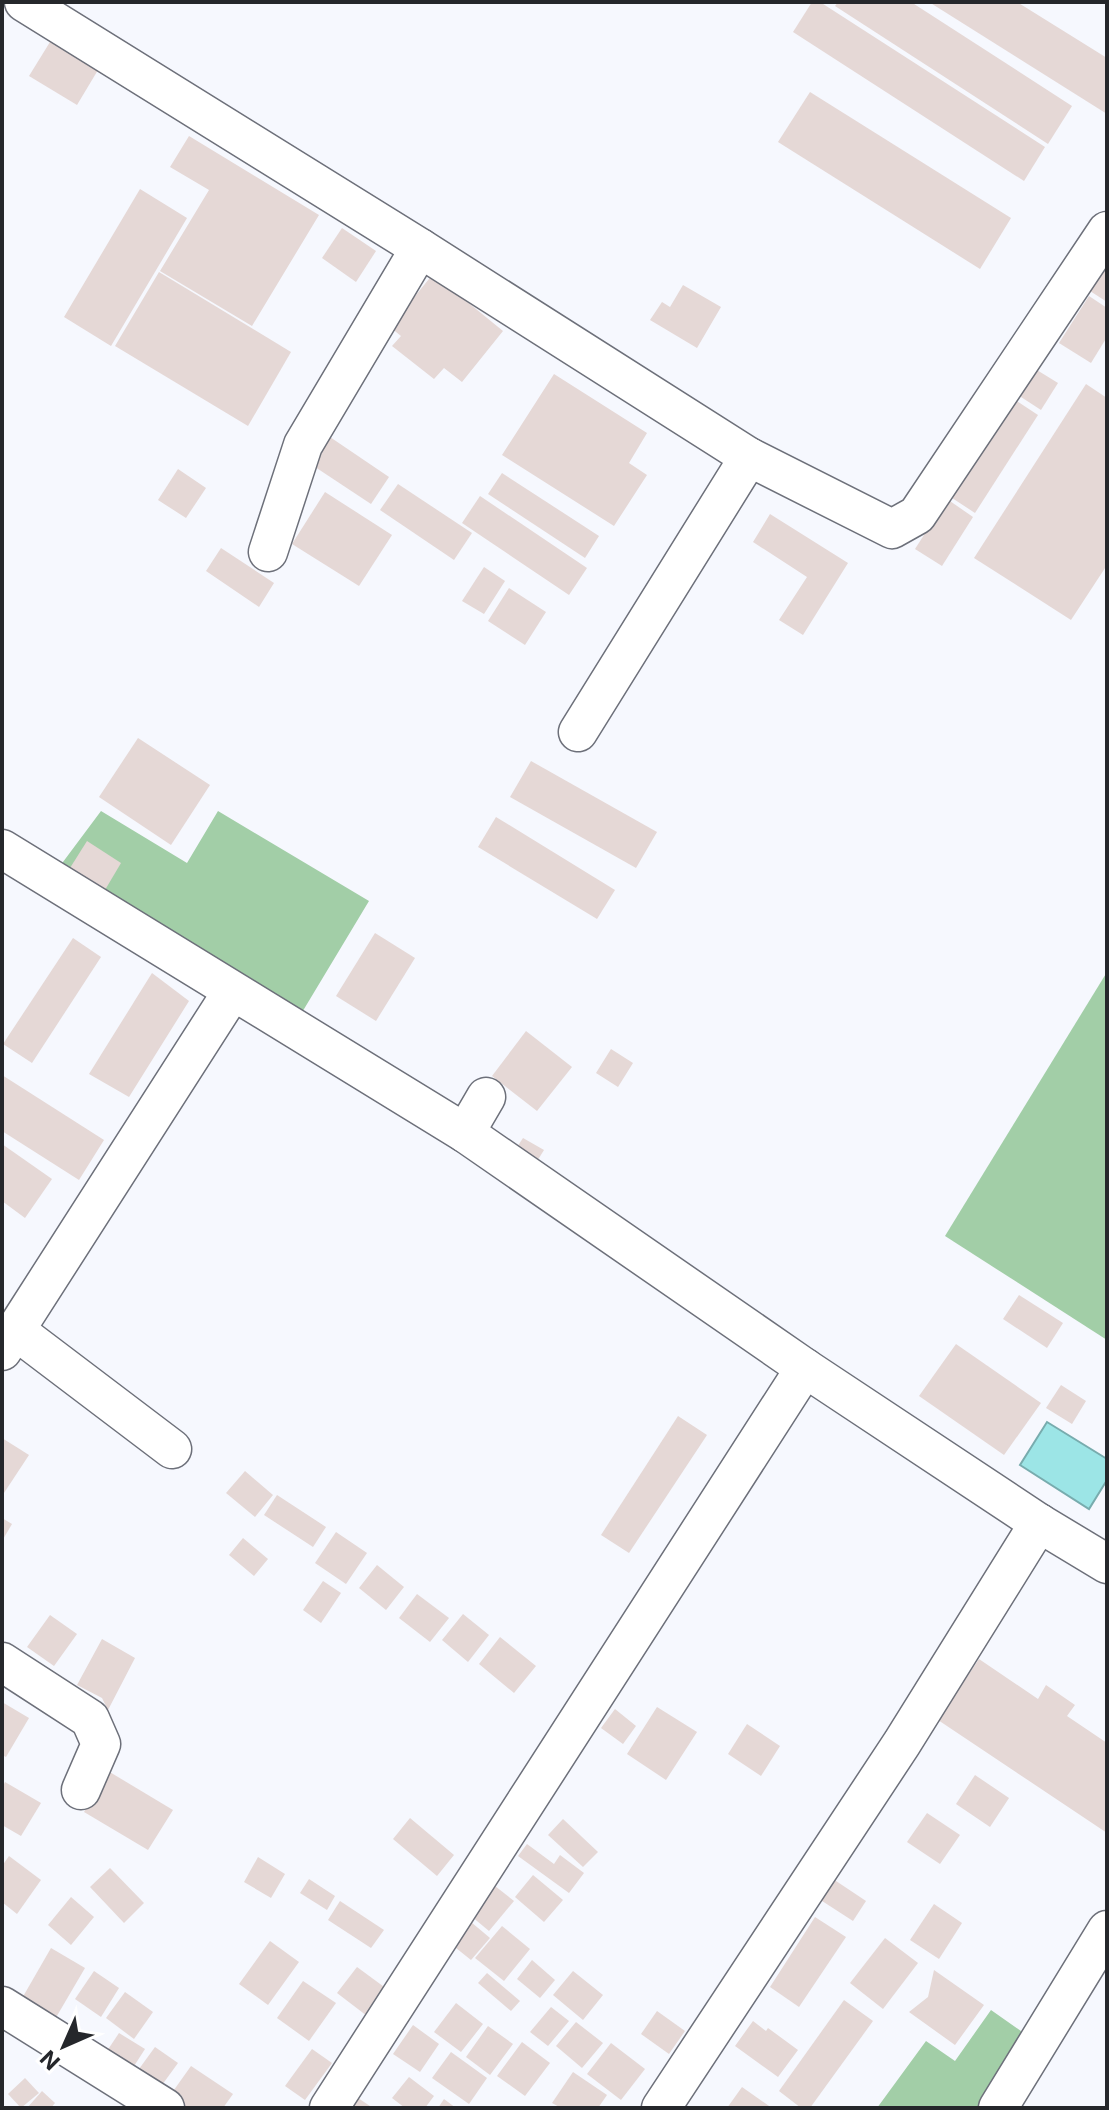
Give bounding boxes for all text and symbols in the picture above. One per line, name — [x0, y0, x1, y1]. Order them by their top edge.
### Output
north arrow — [24, 2006, 104, 2086]
text: N — [35, 2045, 65, 2075]

